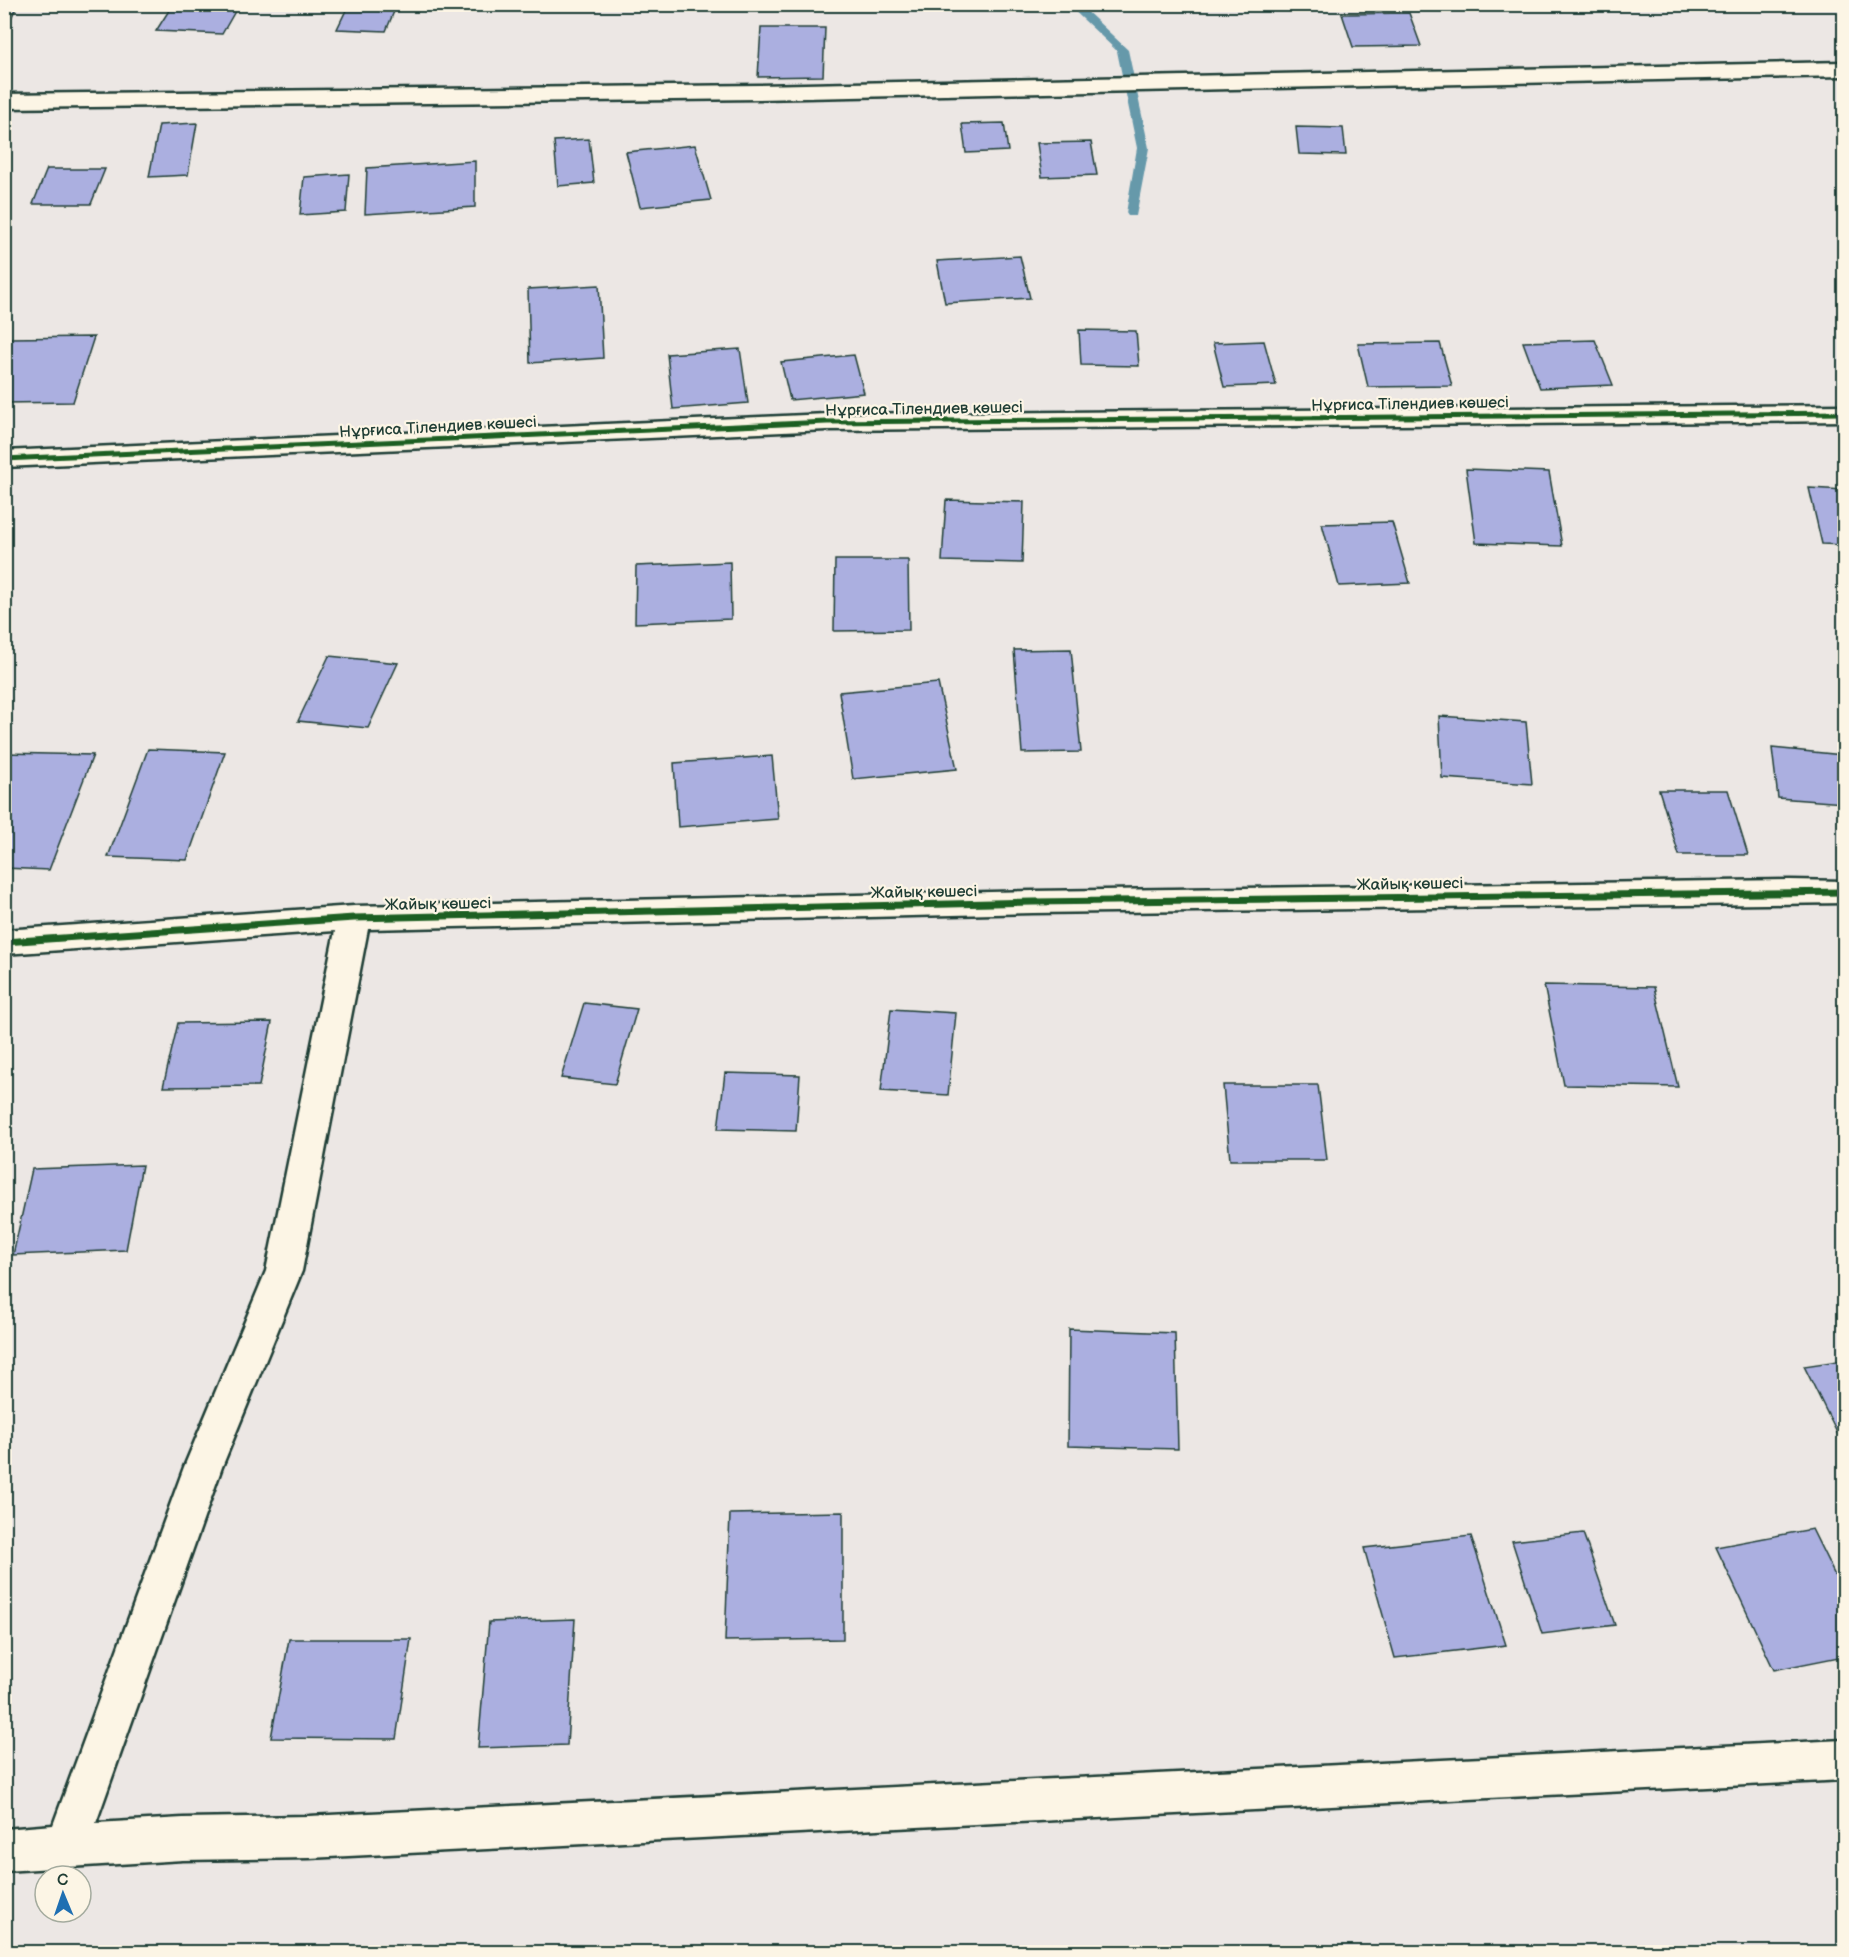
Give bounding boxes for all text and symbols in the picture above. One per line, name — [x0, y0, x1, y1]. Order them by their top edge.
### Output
street label: Нұрғиса Тілендиев көшесі — [1311, 393, 1509, 416]
street label: Нұрғиса Тілендиев көшесі — [825, 398, 1023, 421]
street label: Нұрғиса Тілендиев көшесі — [339, 413, 537, 442]
street label: Жайық көшесі — [1357, 874, 1463, 895]
street label: Жайық көшесі — [871, 882, 977, 903]
street label: Жайық көшесі — [385, 894, 491, 915]
north arrow — [33, 1864, 93, 1924]
text: С — [57, 1871, 68, 1890]

